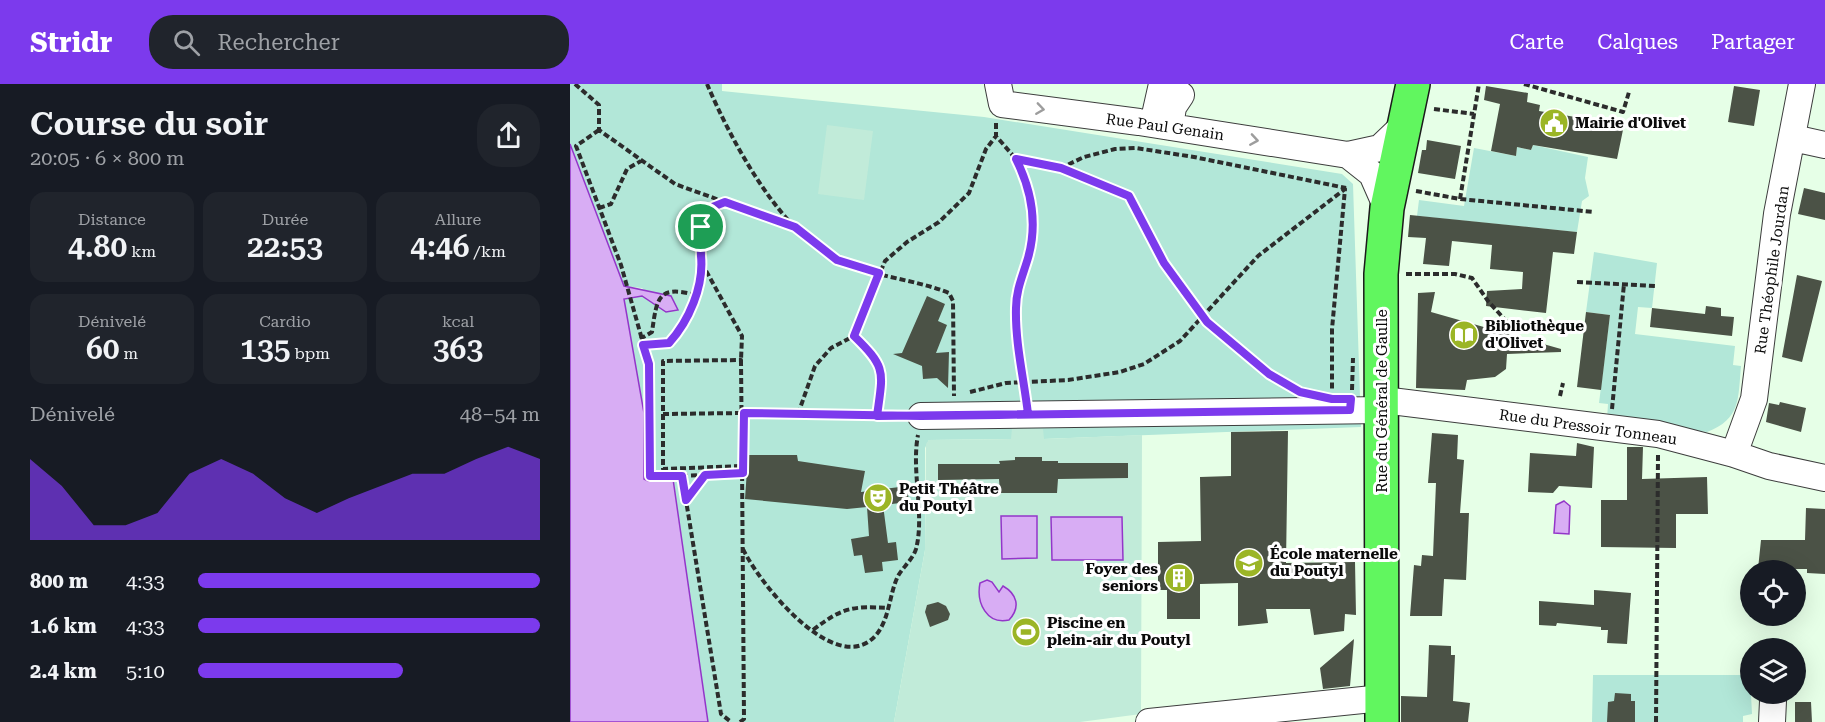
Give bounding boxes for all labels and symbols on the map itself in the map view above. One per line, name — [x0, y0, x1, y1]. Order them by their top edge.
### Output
one-way arrow — [1035, 102, 1045, 115]
public building icon: Mairie d'Olivet — [1538, 107, 1570, 139]
street label: Rue Paul Genain — [1105, 110, 1226, 144]
place label: Mairie d'Olivet — [1575, 114, 1686, 132]
one-way arrow — [1249, 134, 1258, 146]
street label: Rue Théophile Jourdan — [1751, 184, 1793, 355]
pin — [675, 201, 726, 252]
street label: Rue du Général de Gaulle — [1373, 309, 1391, 493]
place label: Bibliothèque d'Olivet — [1485, 317, 1584, 352]
library icon: Bibliothèque d'Olivet — [1448, 319, 1480, 351]
street label: Rue du Pressoir Tonneau — [1498, 406, 1679, 448]
place label: Petit Théâtre du Poutyl — [899, 480, 999, 515]
theatre icon: Petit Théâtre du Poutyl — [862, 482, 894, 514]
place label: École maternelle du Poutyl — [1270, 544, 1398, 580]
school or university icon: École maternelle du Poutyl — [1233, 547, 1265, 579]
place label: Foyer des seniors — [1086, 560, 1158, 595]
building icon: Foyer des seniors — [1163, 562, 1195, 594]
place label: Piscine en plein-air du Poutyl — [1047, 614, 1191, 649]
sports icon: Piscine en plein-air du Poutyl — [1010, 616, 1042, 648]

